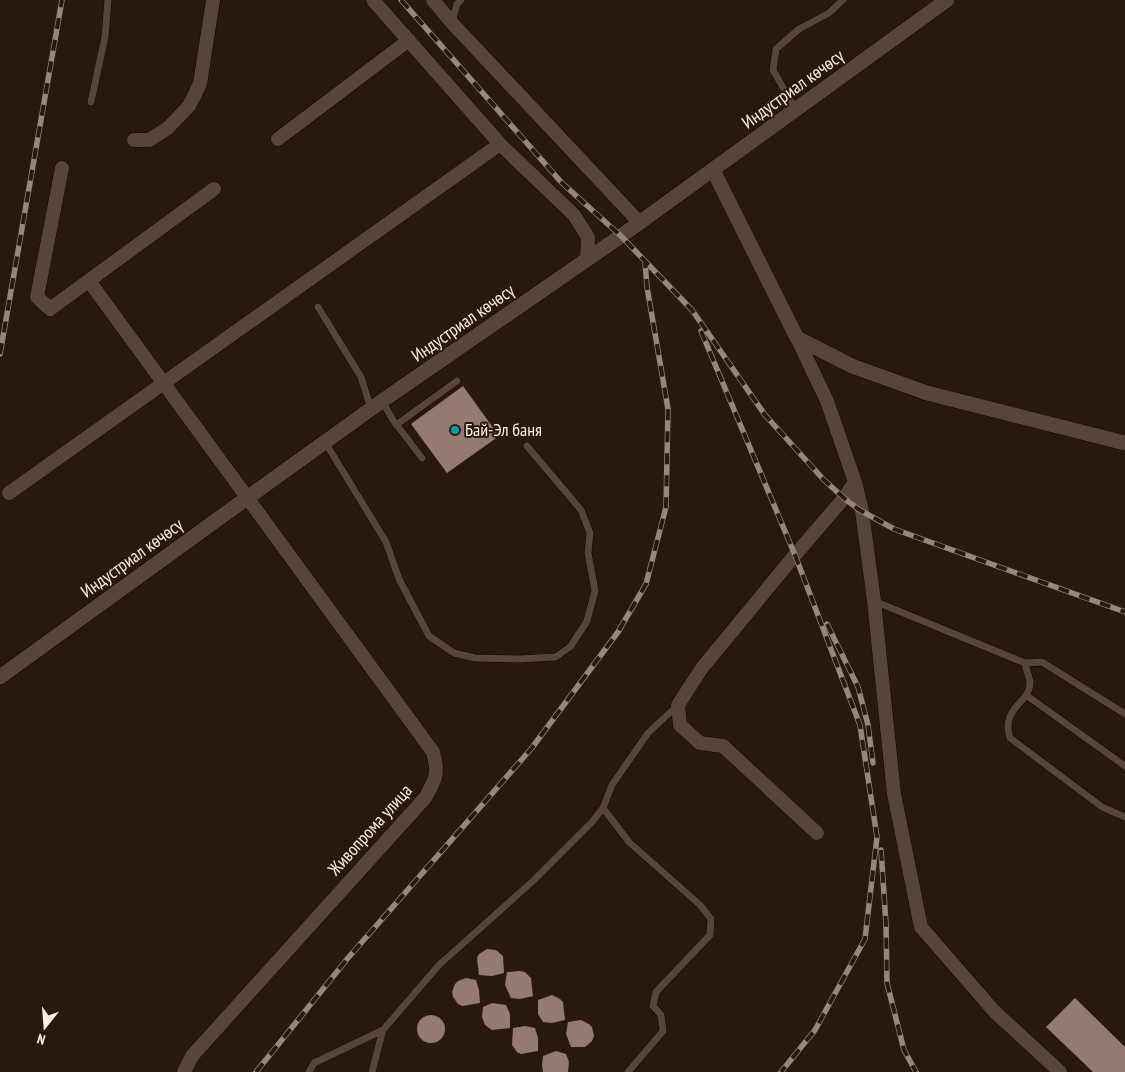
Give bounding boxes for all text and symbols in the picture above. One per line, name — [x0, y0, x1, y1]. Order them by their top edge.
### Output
street label: Индустриал көчөсү — [737, 44, 848, 133]
street label: Индустриал көчөсү — [407, 278, 519, 367]
place label: Бай-Эл баня — [465, 418, 542, 441]
marker: Бай-Эл баня — [449, 424, 461, 436]
street label: Индустриал көчөсү — [76, 513, 187, 602]
street label: Живопрома улица — [322, 779, 417, 881]
north arrow — [20, 1002, 70, 1052]
text: N — [35, 1030, 47, 1049]

